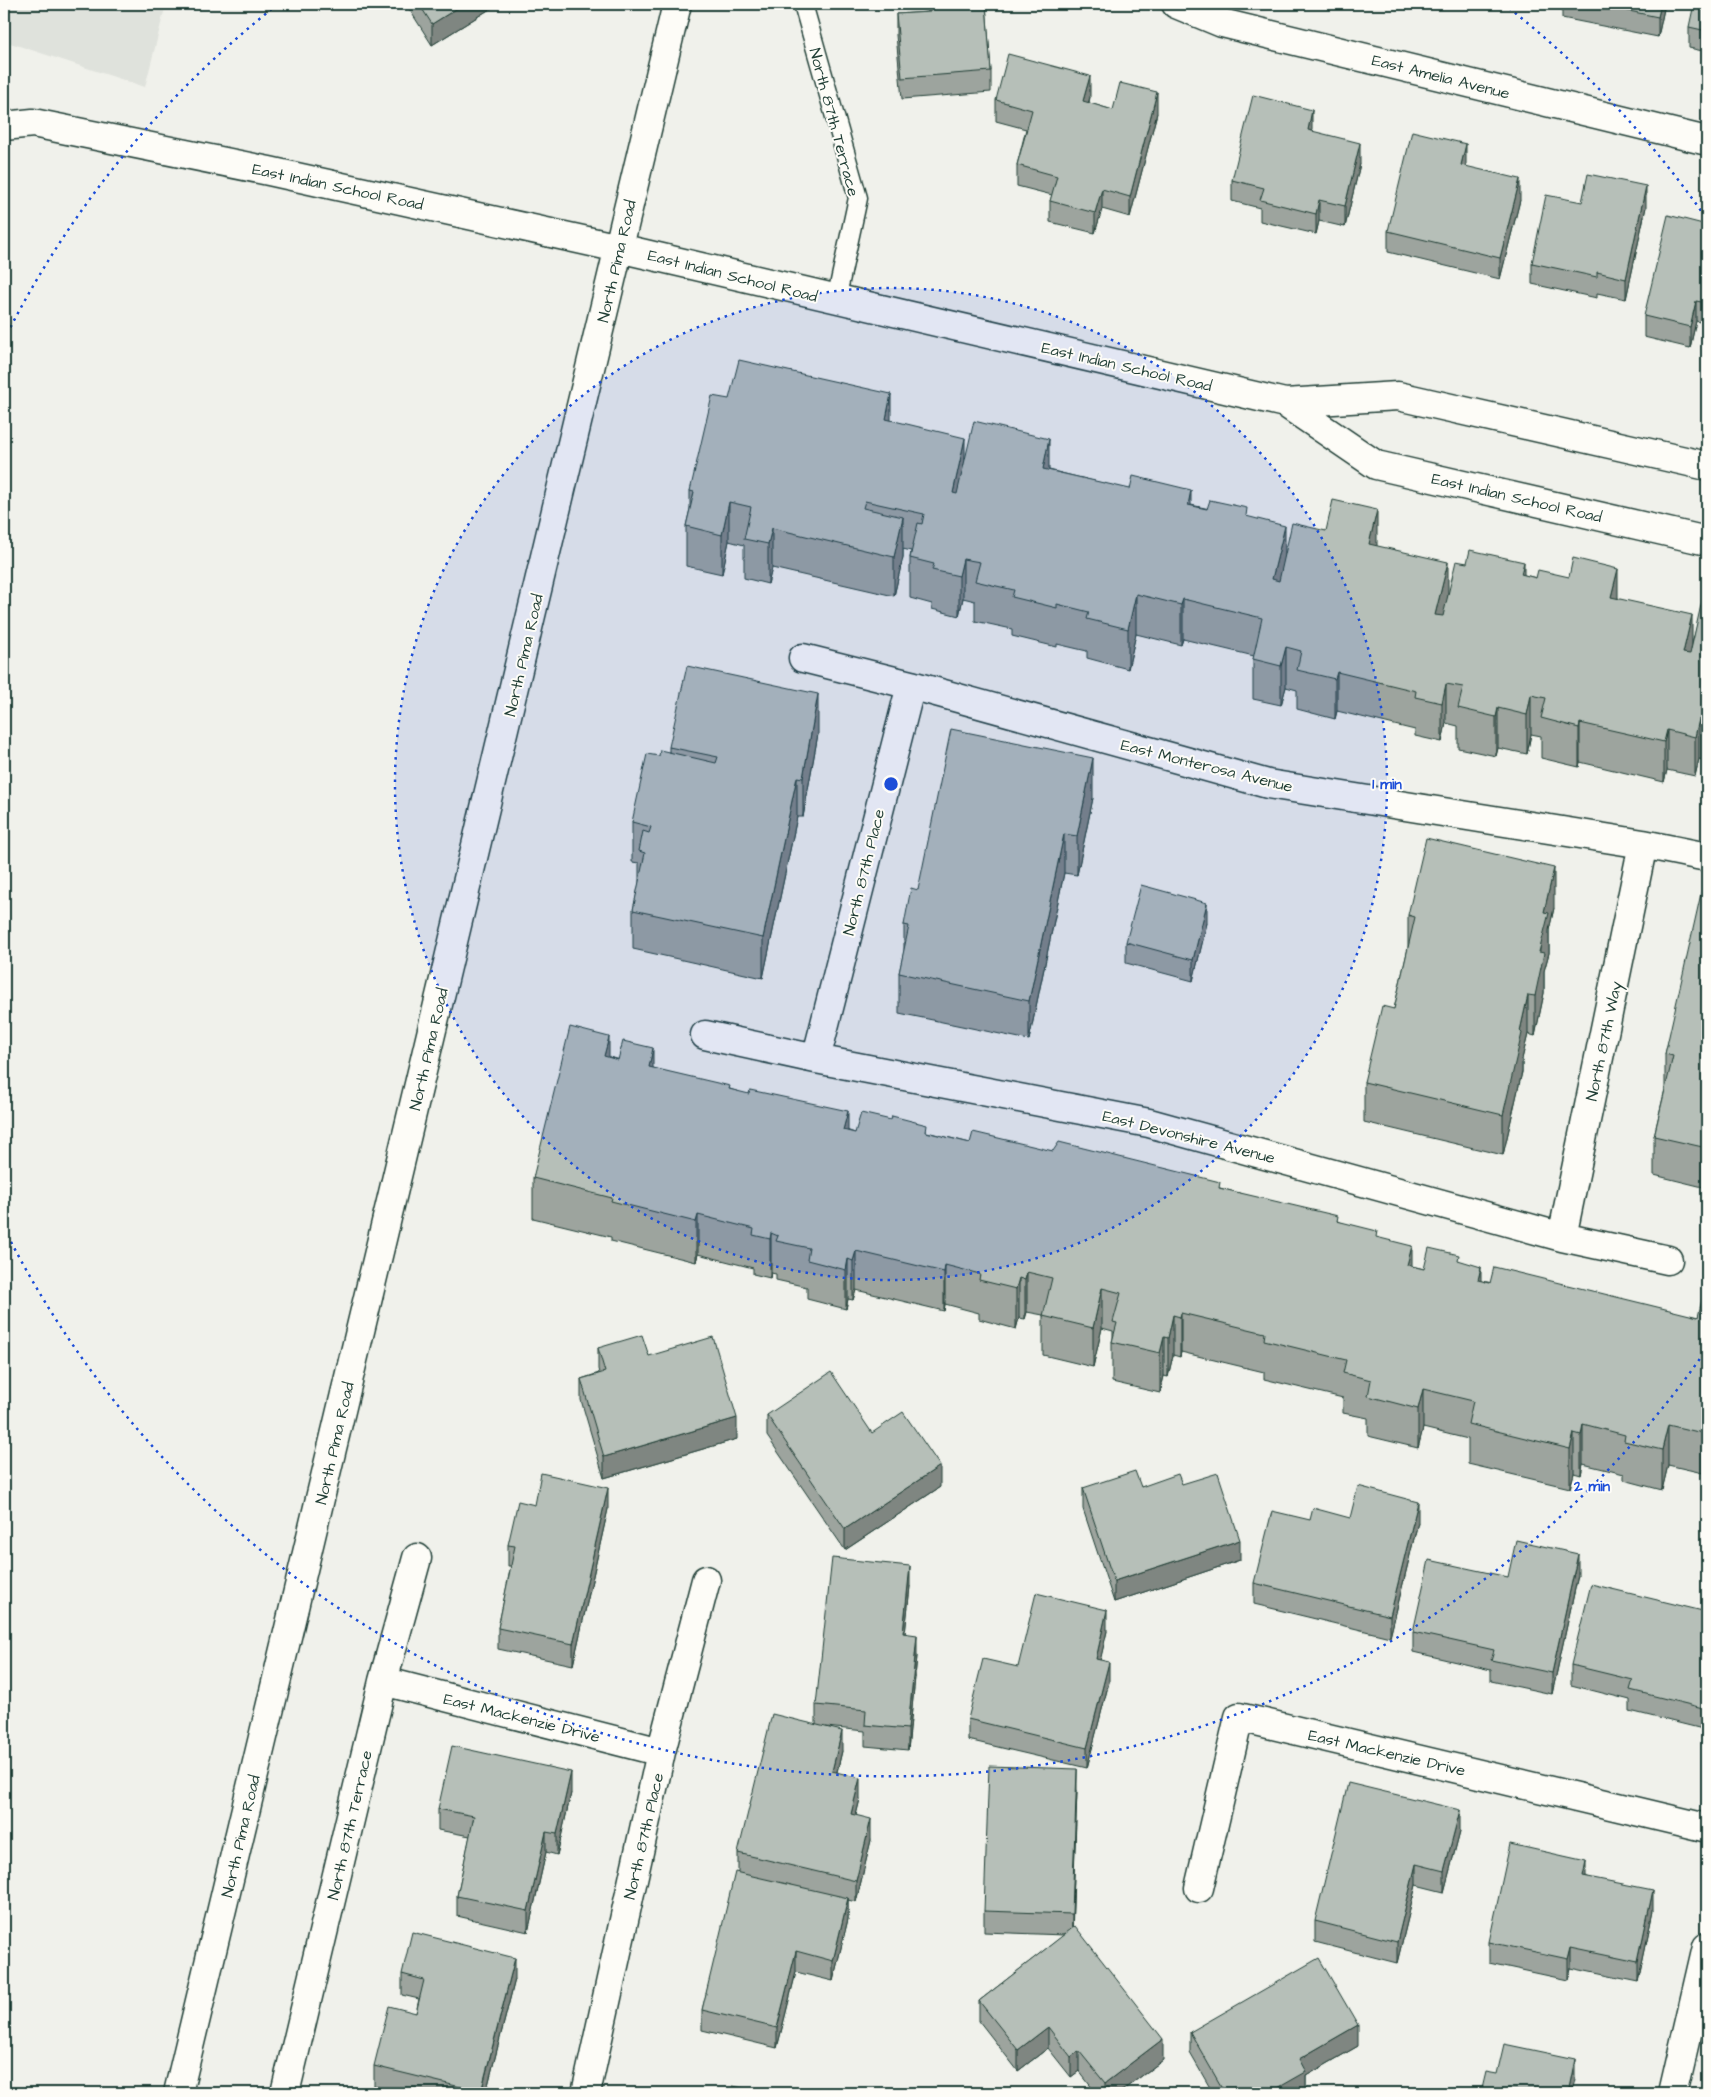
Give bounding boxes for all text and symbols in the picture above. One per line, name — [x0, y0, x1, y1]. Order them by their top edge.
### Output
street label: North 87th Terrace — [804, 46, 865, 199]
street label: East Amelia Avenue — [1370, 49, 1512, 105]
street label: East Indian School Road — [250, 158, 425, 216]
street label: North Pima Road — [592, 198, 642, 325]
street label: East Indian School Road — [646, 244, 820, 308]
street label: East Indian School Road — [1039, 337, 1214, 397]
street label: East Indian School Road — [1429, 468, 1604, 528]
street label: North Pima Road — [499, 592, 549, 719]
street label: East Monterosa Avenue — [1119, 734, 1295, 798]
text: 1 min — [1372, 774, 1402, 795]
centre of rings — [882, 775, 900, 793]
street label: North 87th Place — [838, 807, 890, 938]
street label: North 87th Way — [1581, 979, 1628, 1103]
street label: North Pima Road — [404, 986, 454, 1113]
street label: East Devonshire Avenue — [1100, 1105, 1278, 1169]
street label: North Pima Road — [310, 1380, 360, 1507]
text: 2 min — [1573, 1476, 1611, 1497]
street label: East Mackenzie Drive — [441, 1688, 603, 1748]
street label: East Mackenzie Drive — [1306, 1724, 1468, 1782]
street label: North 87th Terrace — [322, 1748, 378, 1902]
street label: North 87th Place — [619, 1770, 669, 1902]
street label: North Pima Road — [216, 1773, 266, 1900]

